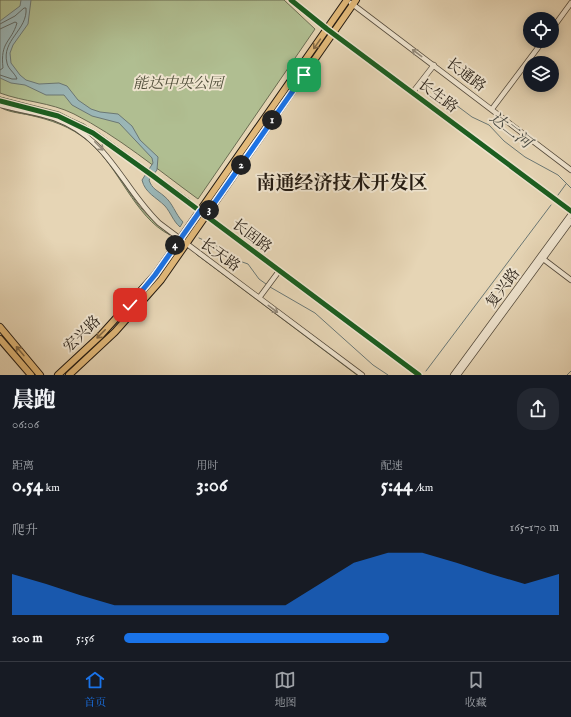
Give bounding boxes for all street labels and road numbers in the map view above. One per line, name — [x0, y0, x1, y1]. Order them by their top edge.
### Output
street label: 长通路 — [442, 54, 490, 96]
street label: 长生路 — [414, 75, 462, 117]
street label: 长固路 — [228, 215, 276, 257]
street label: 长天路 — [196, 234, 244, 276]
street label: 复兴路 — [482, 264, 524, 312]
street label: 宏兴路 — [59, 312, 105, 356]

